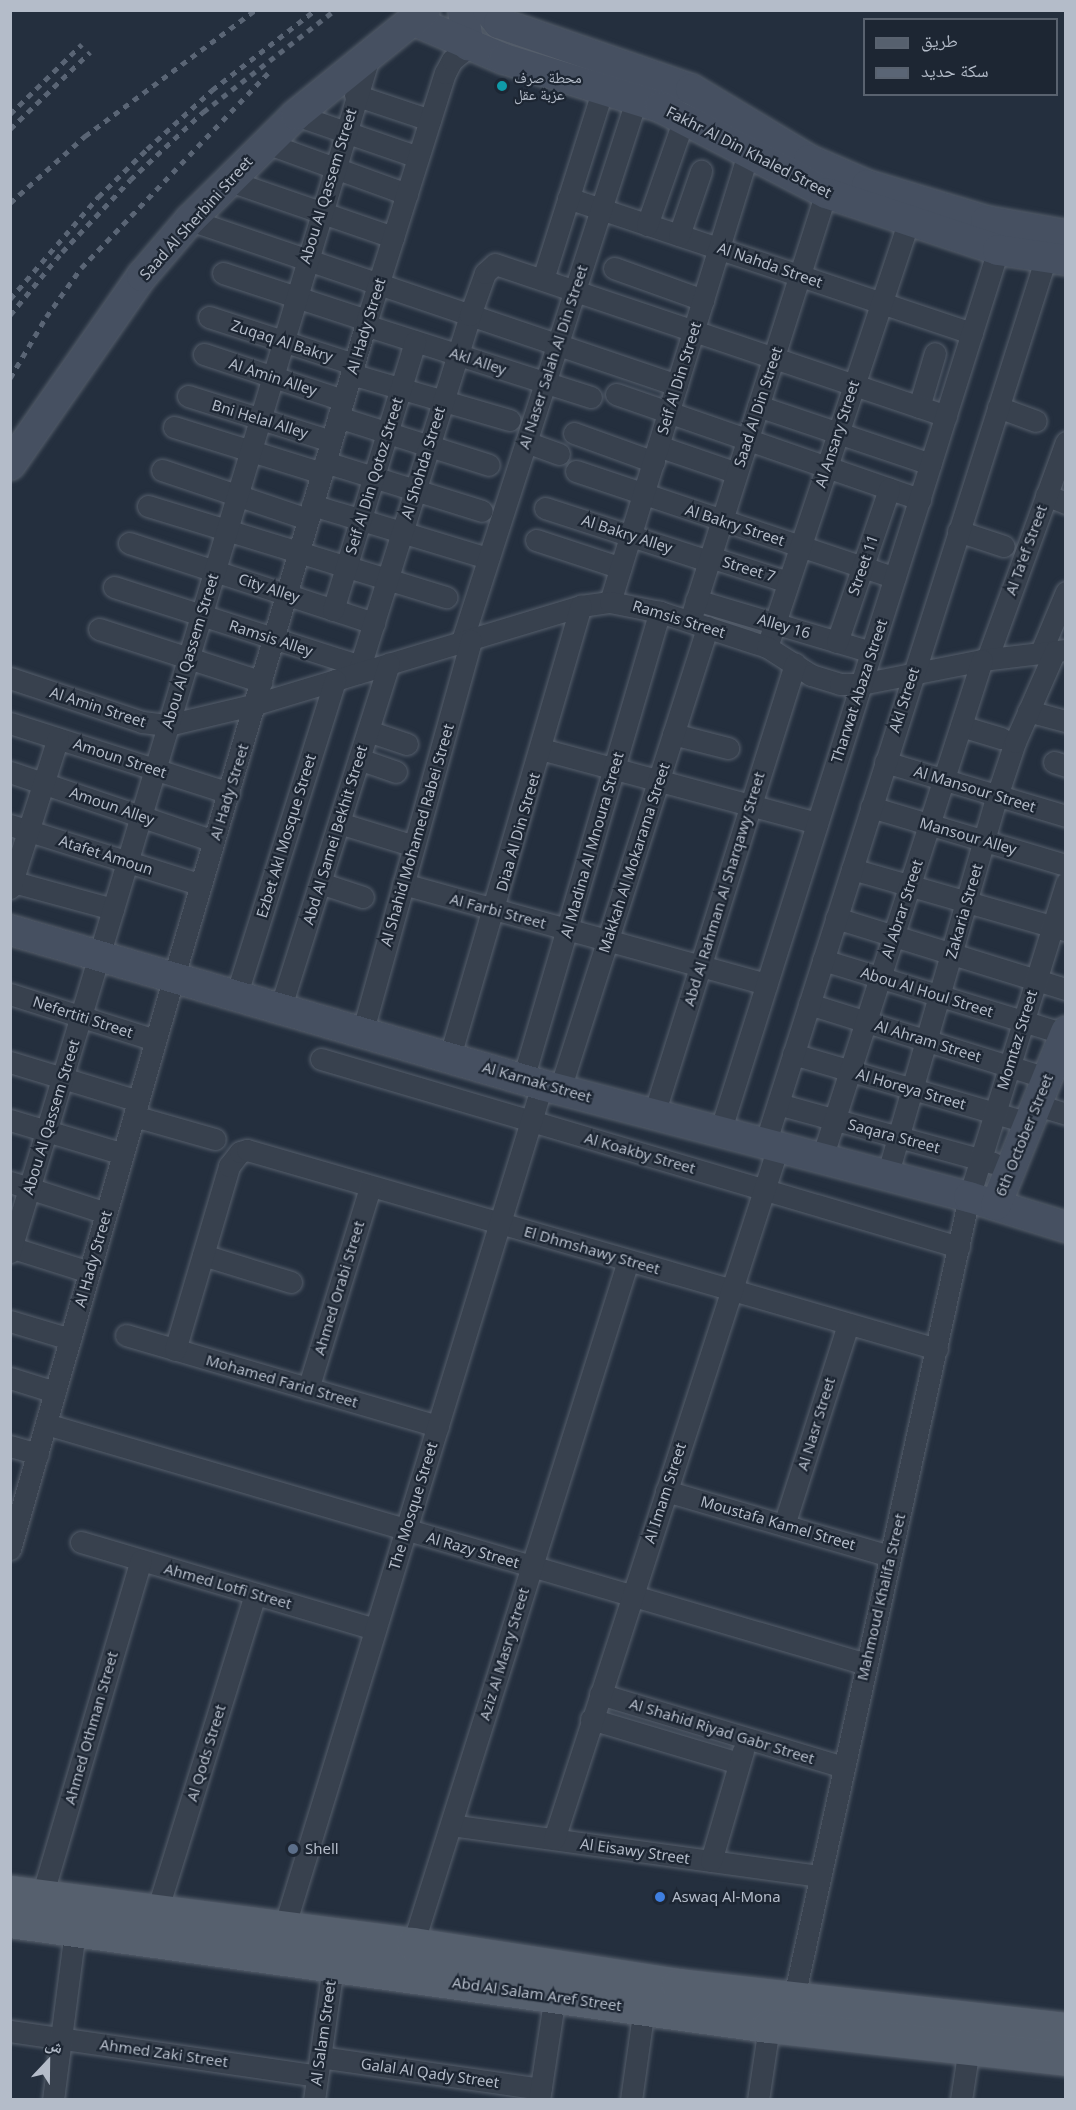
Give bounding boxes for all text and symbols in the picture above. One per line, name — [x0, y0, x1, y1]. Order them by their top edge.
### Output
legend — [863, 18, 1058, 96]
text: طريق — [921, 28, 958, 52]
text: سكة حديد — [921, 58, 989, 82]
place label: محطة صرف عزبة عقل — [514, 68, 582, 103]
marker: محطة صرف عزبة عقل — [495, 79, 509, 93]
street label: Fakhr Al Din Khaled Street — [663, 102, 835, 202]
street label: Abou Al Qassem Street — [296, 106, 360, 266]
street label: Saad Al Sherbini Street — [136, 153, 256, 283]
street label: Al Nahda Street — [715, 239, 825, 291]
street label: Al Naser Salah Al Din Street — [515, 263, 591, 451]
street label: Al Hady Street — [343, 276, 389, 376]
street label: Zuqaq Al Bakry — [229, 316, 335, 366]
street label: Seif Al Din Street — [653, 319, 705, 437]
street label: Akl Alley — [447, 343, 509, 379]
street label: Saad Al Din Street — [730, 345, 786, 469]
street label: Al Amin Alley — [227, 354, 319, 400]
street label: Al Ansary Street — [811, 378, 863, 490]
street label: Seif Al Din Qotoz Street — [342, 395, 406, 557]
street label: Bni Helal Alley — [210, 396, 310, 442]
street label: Al Shohda Street — [397, 405, 449, 521]
street label: Al Bakry Street — [683, 501, 787, 549]
street label: Al Ta'ef Street — [1001, 502, 1051, 598]
street label: Al Bakry Alley — [579, 511, 675, 557]
street label: Street 11 — [844, 532, 882, 598]
street label: Street 7 — [720, 552, 778, 586]
street label: City Alley — [236, 570, 302, 606]
street label: Abou Al Qassem Street — [158, 571, 222, 731]
street label: Ramsis Street — [631, 596, 727, 642]
street label: Alley 16 — [755, 610, 813, 642]
street label: Ramsis Alley — [227, 616, 315, 660]
street label: Tharwat Abaza Street — [827, 617, 891, 765]
street label: Akl Street — [885, 665, 923, 735]
street label: Al Amin Street — [48, 683, 148, 731]
street label: Al Shahid Mohamed Rabei Street — [377, 722, 457, 948]
street label: Amoun Street — [71, 734, 169, 782]
street label: Al Hady Street — [206, 742, 252, 842]
street label: Abd Al Samei Bekhit Street — [299, 743, 371, 927]
street label: Al Madina Al Mnoura Street — [557, 750, 627, 940]
street label: Ezbet Akl Mosque Street — [252, 752, 320, 920]
street label: Makkah Al Mokarama Street — [595, 761, 673, 955]
street label: Al Mansour Street — [912, 762, 1038, 816]
street label: Abd Al Rahman Al Sharqawy Street — [680, 770, 768, 1008]
street label: Diaa Al Din Street — [492, 771, 544, 893]
street label: Amoun Alley — [67, 783, 157, 829]
street label: Mansour Alley — [917, 814, 1019, 858]
street label: Atafet Amoun — [57, 831, 155, 879]
street label: Al Abrar Street — [878, 858, 926, 960]
street label: Zakaria Street — [942, 862, 986, 960]
street label: Al Farbi Street — [448, 890, 548, 932]
street label: Abou Al Houl Street — [859, 963, 995, 1021]
street label: Momtaz Street — [993, 988, 1041, 1092]
street label: Nefertiti Street — [31, 992, 135, 1042]
street label: Al Ahram Street — [873, 1016, 983, 1066]
street label: Abou Al Qassem Street — [19, 1037, 83, 1197]
street label: Al Karnak Street — [480, 1058, 594, 1106]
street label: Al Horeya Street — [854, 1065, 968, 1113]
street label: 6th October Street — [991, 1071, 1057, 1199]
street label: Saqara Street — [846, 1115, 942, 1157]
street label: Al Koakby Street — [582, 1129, 698, 1177]
street label: Al Hady Street — [71, 1209, 115, 1309]
street label: Ahmed Orabi Street — [310, 1219, 368, 1357]
street label: El Dhmshawy Street — [522, 1222, 662, 1278]
street label: Mohamed Farid Street — [204, 1351, 360, 1411]
street label: Al Nasr Street — [793, 1375, 839, 1473]
street label: The Mosque Street — [385, 1440, 441, 1572]
street label: Al Imam Street — [640, 1440, 690, 1546]
street label: Moustafa Kamel Street — [698, 1492, 858, 1554]
street label: Mahmoud Khalifa Street — [853, 1512, 909, 1682]
street label: Al Razy Street — [425, 1528, 521, 1572]
street label: Ahmed Lotfi Street — [162, 1559, 294, 1613]
street label: Aziz Al Masry Street — [475, 1586, 533, 1722]
street label: Ahmed Othman Street — [61, 1649, 121, 1807]
street label: Al Shahid Riyad Gabr Street — [627, 1694, 817, 1768]
street label: Al Qods Street — [183, 1702, 229, 1804]
street label: Al Eisawy Street — [579, 1834, 691, 1868]
place label: Shell — [305, 1840, 339, 1858]
marker: Shell — [286, 1842, 300, 1856]
place label: Aswaq Al-Mona — [672, 1888, 781, 1906]
marker: Aswaq Al-Mona — [653, 1890, 667, 1904]
street label: Abd Al Salam Aref Street — [451, 1973, 623, 2015]
street label: Al Salam Street — [307, 1979, 339, 2087]
north arrow — [18, 2032, 78, 2092]
text: ش — [43, 2032, 67, 2059]
street label: Ahmed Zaki Street — [99, 2035, 229, 2071]
street label: Galal Al Qady Street — [360, 2054, 500, 2092]

